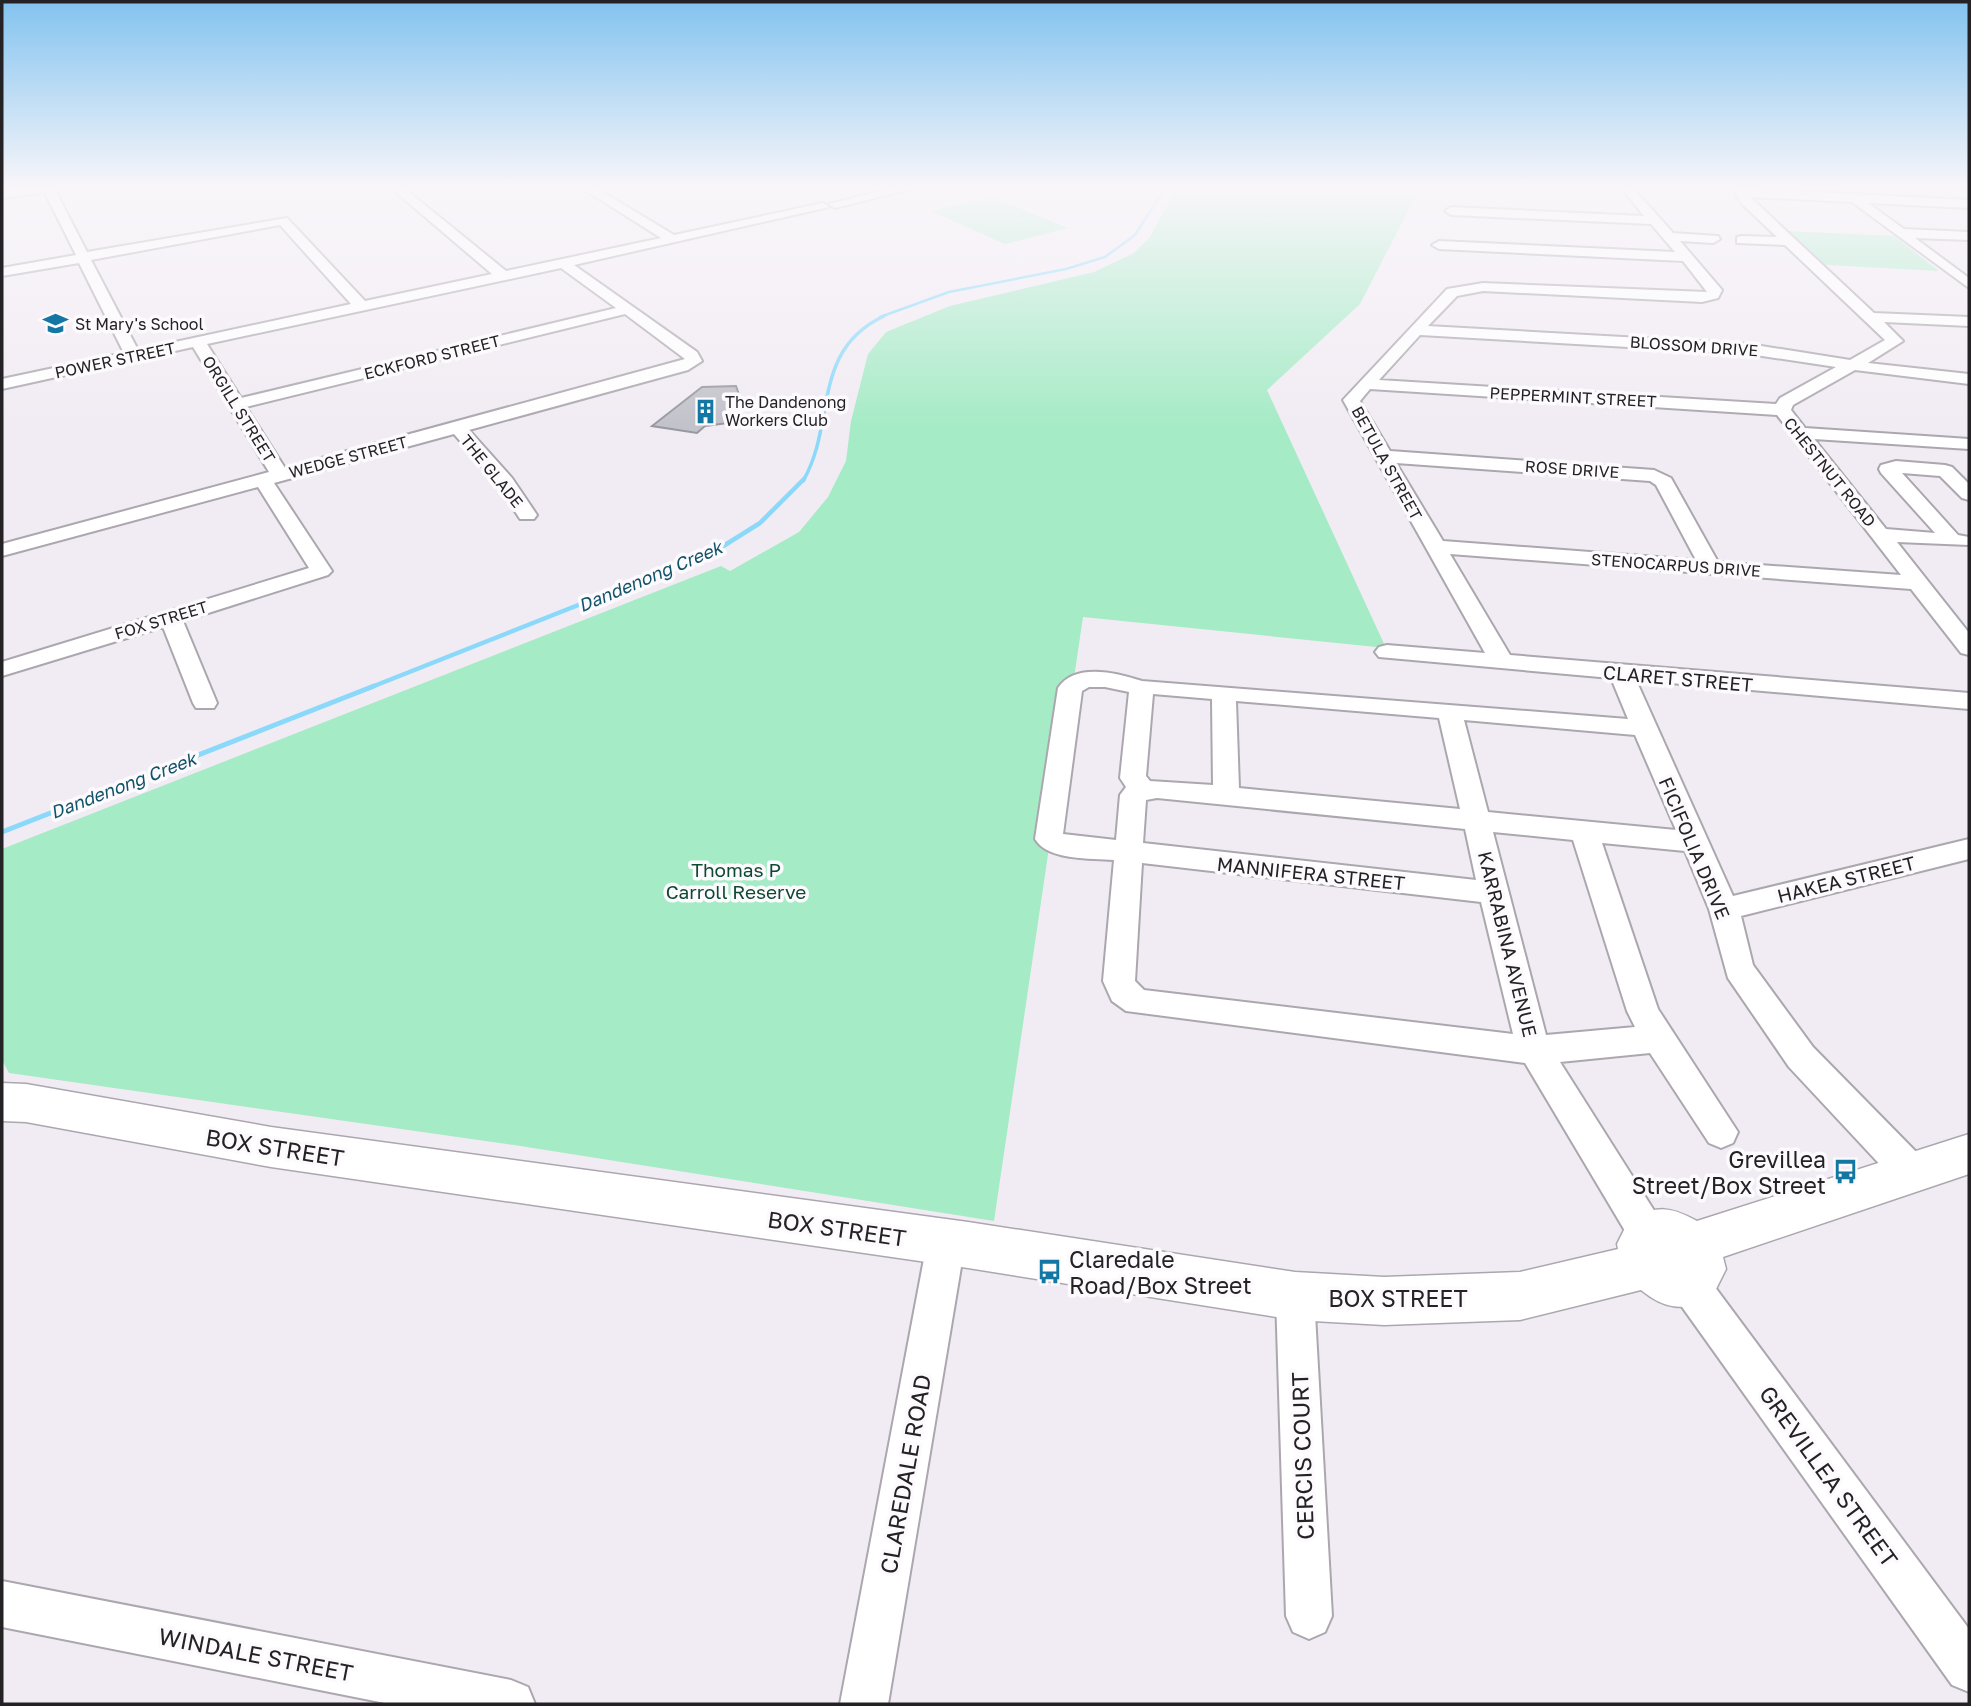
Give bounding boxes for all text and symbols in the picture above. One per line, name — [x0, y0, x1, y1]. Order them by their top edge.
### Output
school or university icon: St Mary's School — [41, 310, 69, 338]
place label: St Mary's School — [75, 314, 204, 334]
street label: ECKFORD STREET — [362, 330, 502, 384]
street label: BLOSSOM DRIVE — [1629, 332, 1759, 360]
street label: POWER STREET — [53, 337, 177, 383]
street label: ORGILL STREET — [198, 352, 280, 466]
street label: PEPPERMINT STREET — [1489, 383, 1657, 411]
place label: The Dandenong Workers Club — [725, 392, 846, 430]
building icon: The Dandenong Workers Club — [691, 397, 719, 425]
street label: BETULA STREET — [1347, 403, 1427, 523]
street label: CHESTNUT ROAD — [1780, 413, 1880, 531]
street label: THE GLADE — [456, 430, 528, 512]
street label: WEDGE STREET — [287, 432, 410, 482]
street label: ROSE DRIVE — [1524, 456, 1620, 482]
water label: Dandenong Creek — [575, 535, 727, 616]
street label: STENOCARPUS DRIVE — [1591, 549, 1761, 581]
street label: FOX STREET — [112, 596, 210, 644]
street label: CLARET STREET — [1602, 660, 1754, 696]
water label: Dandenong Creek — [47, 746, 201, 823]
street label: FICIFOLIA DRIVE — [1655, 773, 1735, 923]
street label: KARRABINA AVENUE — [1474, 849, 1542, 1039]
street label: HAKEA STREET — [1775, 851, 1917, 907]
street label: MANNIFERA STREET — [1216, 852, 1406, 894]
park label: Thomas P Carroll Reserve — [666, 858, 806, 903]
street label: BOX STREET — [204, 1122, 346, 1172]
place label: Grevillea Street/Box Street — [1632, 1145, 1826, 1199]
bus stop icon: Grevillea Street/Box Street — [1832, 1158, 1860, 1186]
street label: BOX STREET — [766, 1204, 908, 1252]
place label: Claredale Road/Box Street — [1069, 1245, 1252, 1299]
bus stop icon: Claredale Road/Box Street — [1035, 1258, 1063, 1286]
street label: BOX STREET — [1328, 1284, 1468, 1312]
street label: CLAREDALE ROAD — [874, 1372, 936, 1576]
street label: CERCIS COURT — [1285, 1372, 1319, 1540]
street label: GREVILLEA STREET — [1754, 1380, 1904, 1572]
street label: WINDALE STREET — [156, 1621, 356, 1687]

